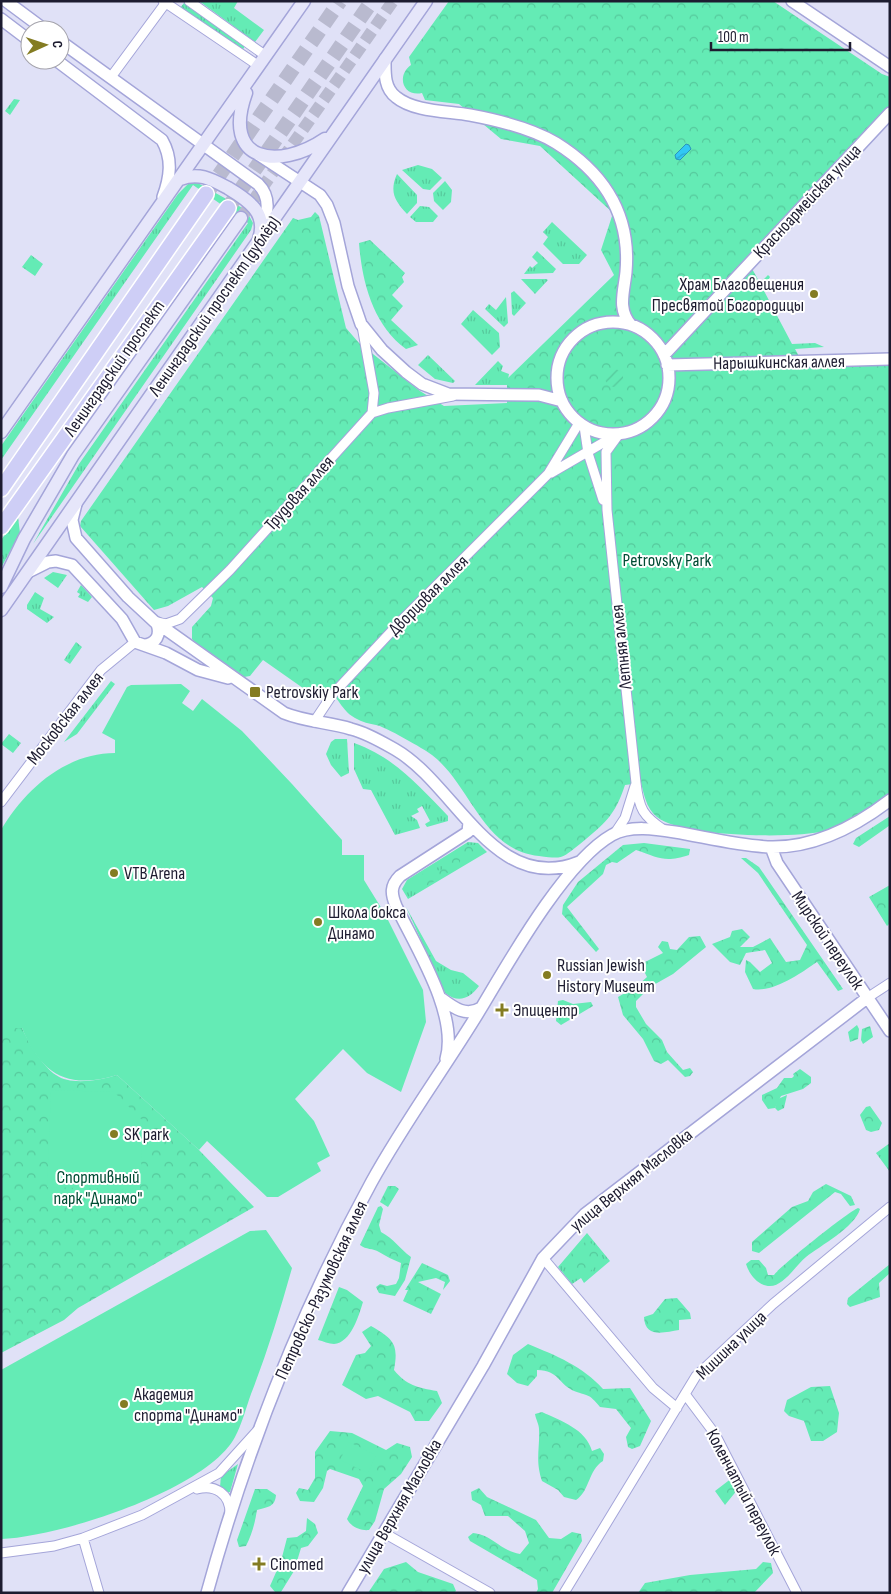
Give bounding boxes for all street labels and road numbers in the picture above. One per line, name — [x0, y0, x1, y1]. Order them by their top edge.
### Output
street label: Красноармейская улица — [749, 140, 866, 263]
street label: Ленинградский проспект (дублёр) — [144, 212, 285, 401]
street label: Ленинградский проспект — [59, 296, 169, 441]
street label: Нарышкинская аллея — [713, 351, 845, 374]
street label: Трудовая аллея — [260, 452, 338, 535]
street label: Дворцовая аллея — [384, 551, 473, 640]
street label: Летняя аллея — [607, 603, 637, 691]
street label: Московская аллея — [23, 668, 108, 769]
street label: Мирской переулок — [787, 887, 868, 994]
street label: улица Верхняя Масловка — [566, 1124, 697, 1236]
street label: Петровско-Разумовская аллея — [271, 1198, 372, 1383]
street label: Мишина улица — [692, 1307, 771, 1384]
street label: Коленчатый переулок — [701, 1426, 786, 1559]
street label: улица Верхняя Масловка — [352, 1435, 446, 1577]

